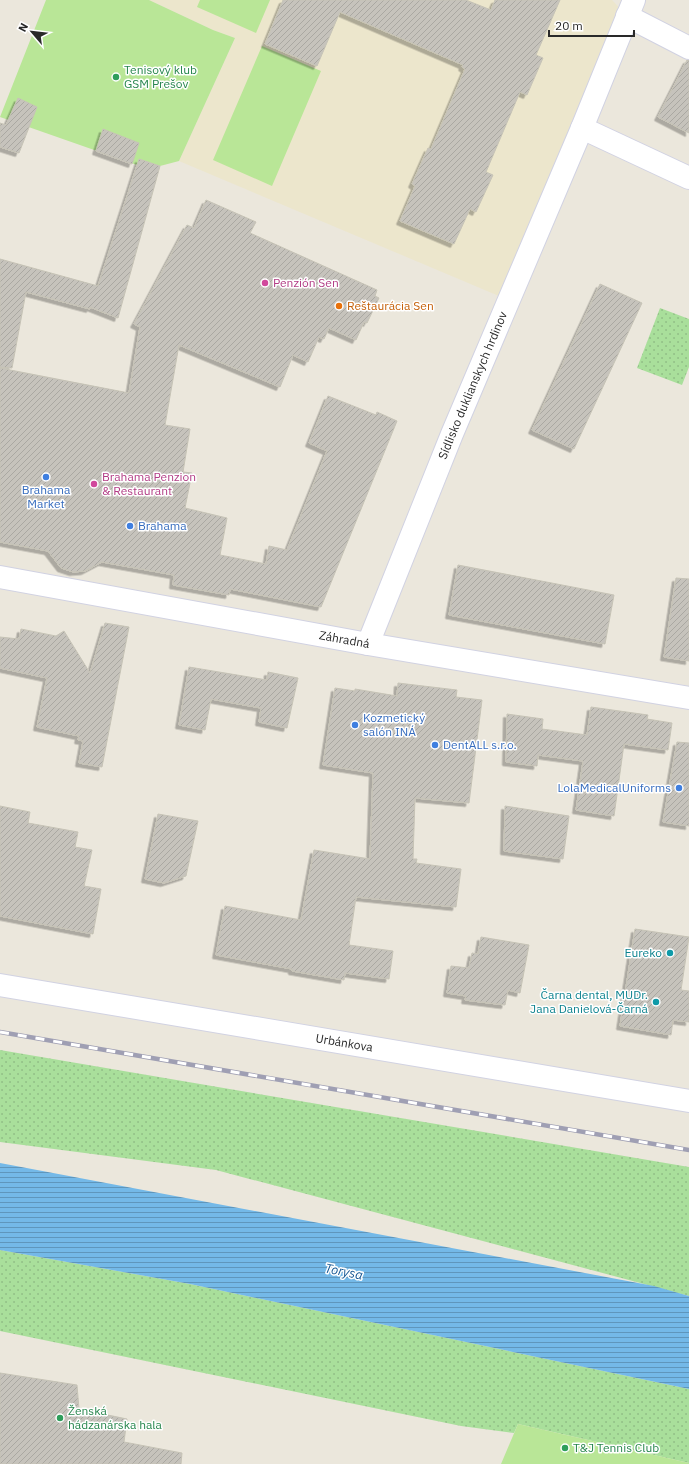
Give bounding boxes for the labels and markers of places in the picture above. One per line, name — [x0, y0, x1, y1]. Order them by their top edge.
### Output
place label: Tenisový klub GSM Prešov — [124, 62, 197, 91]
marker: Tenisový klub GSM Prešov — [111, 72, 121, 82]
place label: Penzión Sen — [273, 275, 339, 290]
marker: Penzión Sen — [260, 278, 270, 288]
place label: Reštaurácia Sen — [347, 298, 434, 313]
marker: Reštaurácia Sen — [334, 301, 344, 311]
place label: Brahama Penzion & Restaurant — [102, 469, 196, 498]
marker: Brahama Market — [41, 472, 51, 482]
marker: Brahama Penzion & Restaurant — [89, 479, 99, 489]
place label: Brahama Market — [22, 482, 71, 511]
place label: Brahama — [138, 518, 187, 533]
marker: Brahama — [125, 521, 135, 531]
place label: Kozmetický salón INÁ — [363, 710, 425, 739]
marker: Kozmetický salón INÁ — [350, 720, 360, 730]
place label: DentALL s.r.o. — [443, 737, 517, 752]
marker: DentALL s.r.o. — [430, 740, 440, 750]
place label: LolaMedicalUniforms — [557, 780, 671, 795]
marker: LolaMedicalUniforms — [674, 783, 684, 793]
place label: Eureko — [624, 945, 662, 960]
marker: Eureko — [665, 948, 675, 958]
place label: Čarna dental, MUDr. Jana Danielová-Čarná — [530, 987, 649, 1016]
marker: Čarna dental, MUDr. Jana Danielová-Čarná — [651, 997, 661, 1007]
place label: Ženská hádzanárska hala — [68, 1403, 163, 1432]
marker: Ženská hádzanárska hala — [55, 1413, 65, 1423]
place label: T&J Tennis Club — [573, 1440, 659, 1455]
marker: T&J Tennis Club — [560, 1443, 570, 1453]

